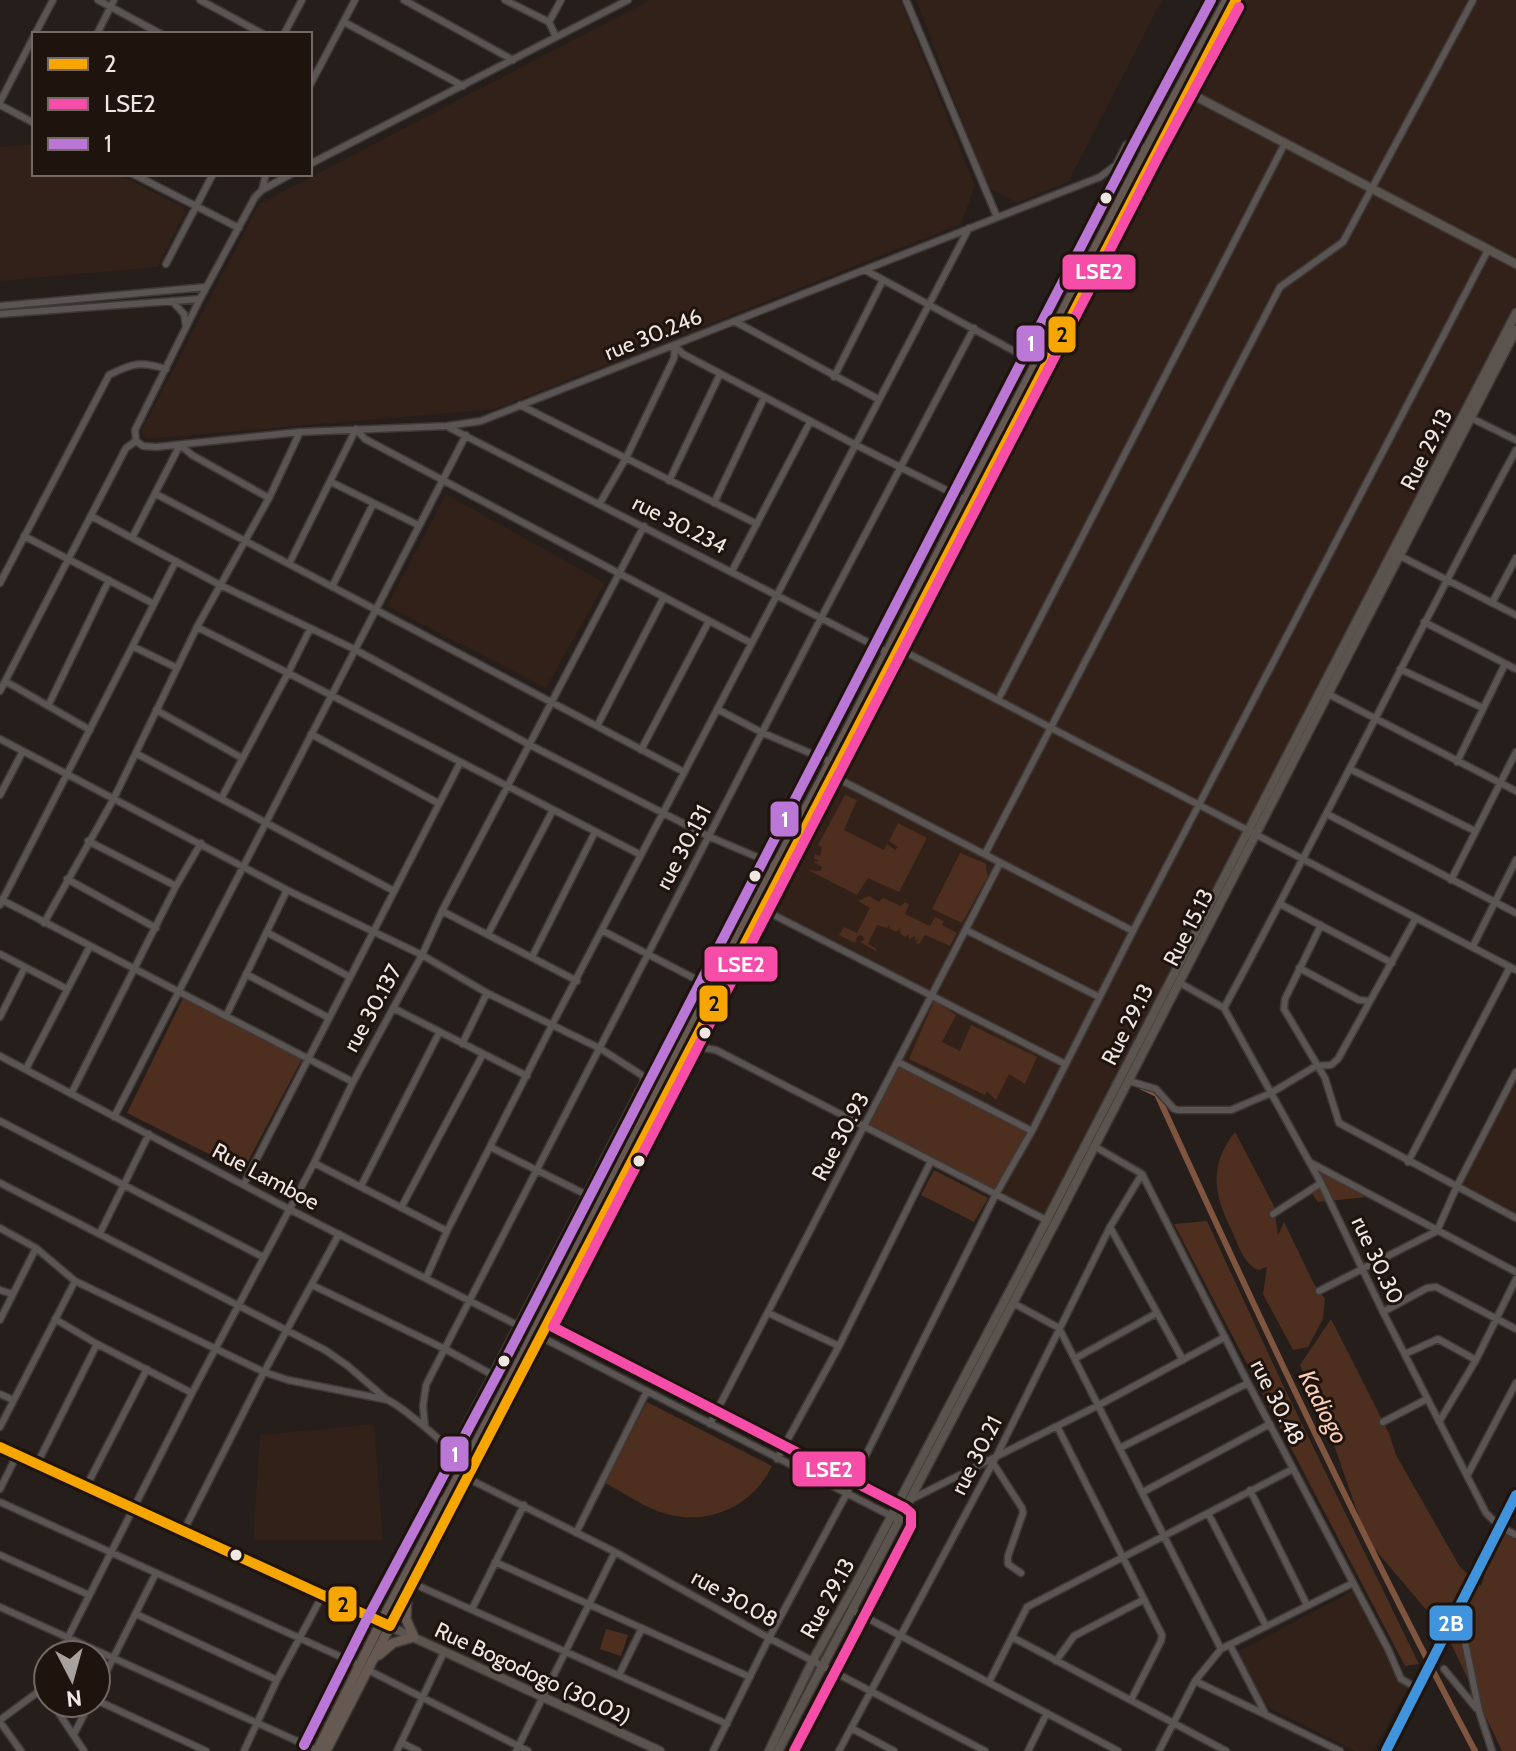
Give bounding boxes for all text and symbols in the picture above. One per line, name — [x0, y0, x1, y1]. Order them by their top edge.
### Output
legend — [32, 32, 312, 176]
text: 2 — [104, 49, 117, 78]
text: LSE2 — [104, 89, 156, 118]
text: 1 — [104, 129, 112, 158]
unlabelled marker — [1098, 190, 1114, 206]
line badge: LSE2 — [1061, 253, 1137, 291]
text: LSE2 — [1075, 258, 1123, 285]
street label: rue 30.246 — [600, 303, 706, 366]
line badge: 2 — [1047, 315, 1077, 354]
text: 2 — [1056, 321, 1068, 348]
line badge: 1 — [1015, 324, 1046, 363]
text: 1 — [1027, 330, 1035, 357]
street label: Rue 29.13 — [1395, 404, 1458, 494]
street label: rue 30.234 — [628, 489, 732, 560]
street label: rue 30.131 — [650, 800, 717, 894]
line badge: 1 — [769, 800, 800, 838]
text: 1 — [781, 806, 789, 833]
unlabelled marker — [747, 868, 763, 884]
street label: Rue 15.13 — [1158, 884, 1219, 970]
line badge: LSE2 — [703, 945, 779, 983]
text: LSE2 — [717, 951, 765, 978]
street label: rue 30.137 — [337, 960, 408, 1057]
street label: Rue 29.13 — [1096, 979, 1159, 1069]
line badge: 2 — [698, 984, 729, 1023]
text: 2 — [708, 990, 720, 1017]
unlabelled marker — [697, 1025, 713, 1041]
street label: Rue 30.93 — [806, 1087, 875, 1185]
street label: Rue Lamboe — [208, 1137, 324, 1216]
unlabelled marker — [631, 1153, 647, 1169]
street label: rue 30.30 — [1346, 1212, 1410, 1308]
unlabelled marker — [496, 1353, 512, 1369]
street label: rue 30.48 — [1245, 1355, 1311, 1449]
water label: Kadiogo — [1293, 1365, 1354, 1449]
street label: rue 30.21 — [945, 1411, 1008, 1499]
line badge: 1 — [439, 1435, 470, 1473]
text: 1 — [451, 1441, 459, 1468]
line badge: LSE2 — [791, 1450, 867, 1488]
text: LSE2 — [805, 1456, 853, 1483]
unlabelled marker — [228, 1547, 244, 1563]
street label: Rue 29.13 — [794, 1553, 860, 1643]
street label: rue 30.08 — [687, 1564, 783, 1633]
line badge: 2 — [327, 1585, 358, 1623]
text: 2 — [337, 1591, 349, 1618]
line badge: 2B — [1428, 1604, 1474, 1642]
text: 2B — [1438, 1610, 1464, 1637]
street label: Rue Bogodogo (30.02) — [431, 1616, 635, 1731]
north arrow — [32, 1639, 112, 1719]
text: N — [65, 1684, 83, 1713]

